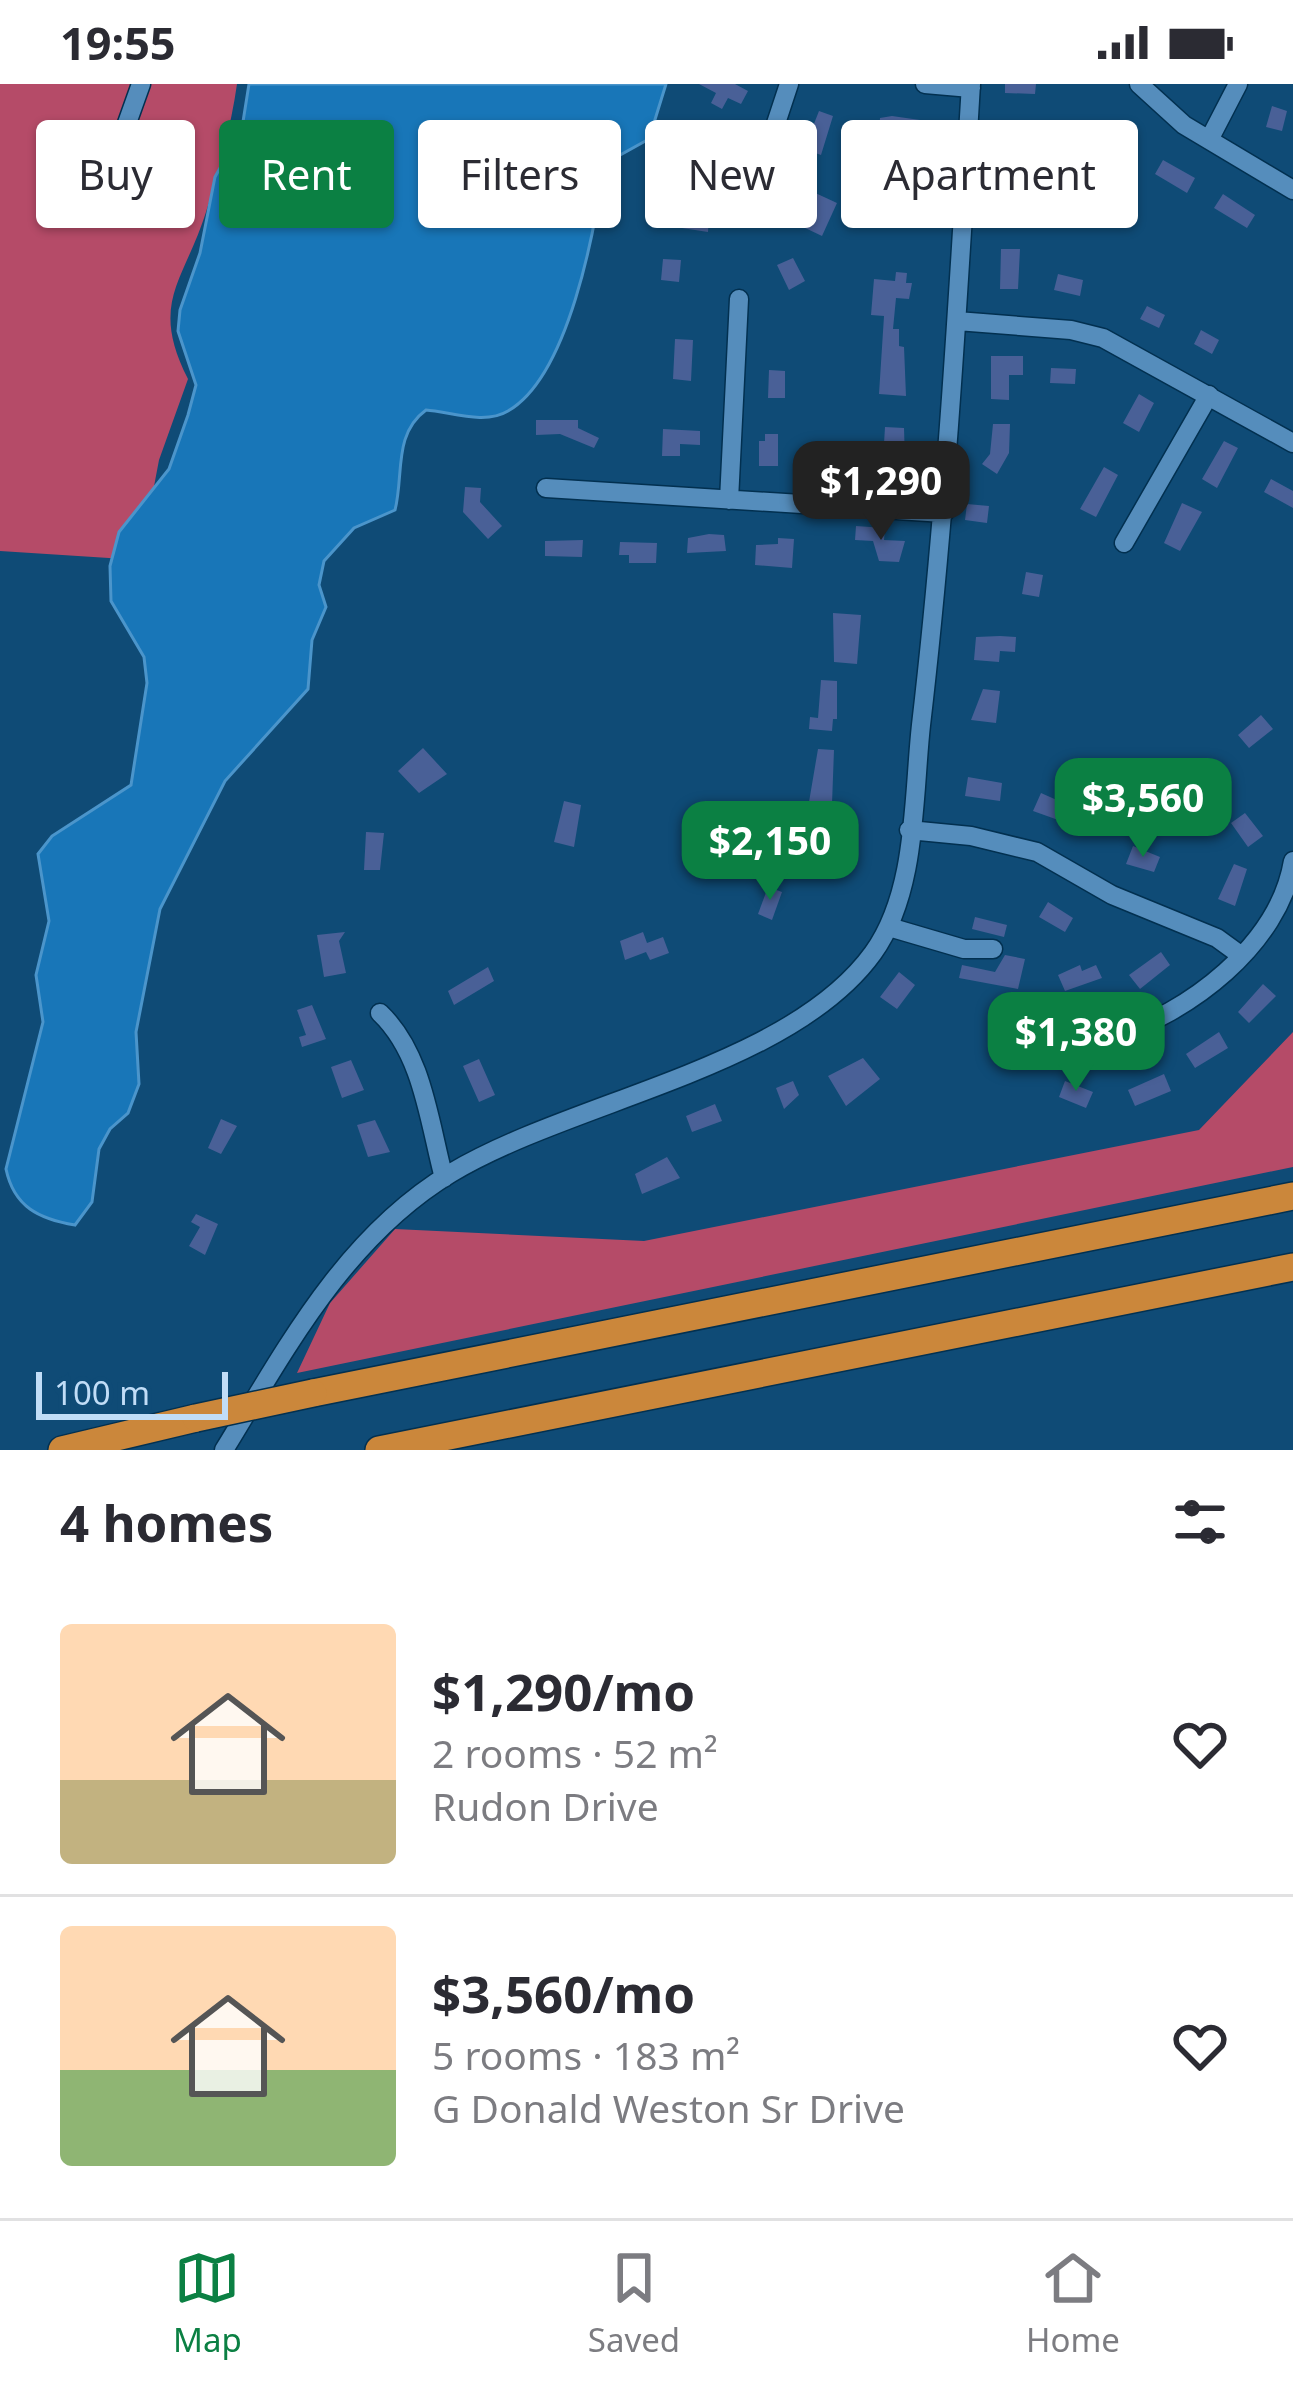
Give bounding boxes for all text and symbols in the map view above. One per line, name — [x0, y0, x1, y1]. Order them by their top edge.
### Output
text: 19:55 — [60, 12, 176, 73]
chip: Buy — [36, 120, 195, 228]
chip: Rent — [219, 120, 394, 228]
chip: Filters — [418, 120, 621, 228]
chip: New — [645, 120, 817, 228]
chip: Apartment — [841, 120, 1138, 228]
pin: $1,290 — [783, 441, 979, 543]
text: $1,290 — [820, 453, 942, 506]
pin: $3,560 — [1045, 758, 1241, 860]
text: $3,560 — [1082, 770, 1204, 823]
pin: $2,150 — [672, 801, 868, 903]
text: $2,150 — [709, 813, 831, 866]
pin: $1,380 — [978, 992, 1174, 1094]
text: $1,380 — [1015, 1004, 1137, 1057]
scale bar — [36, 1366, 228, 1419]
text: 100 m — [54, 1370, 150, 1415]
text: 4 homes — [60, 1487, 273, 1557]
icon: filters — [1167, 1489, 1233, 1555]
text: $1,290/mo — [432, 1656, 695, 1726]
icon: home — [156, 1672, 300, 1816]
icon: heart — [1167, 1711, 1233, 1777]
text: 2 rooms · 52 m² — [432, 1726, 718, 1779]
text: Rudon Drive — [432, 1779, 659, 1832]
text: $3,560/mo — [432, 1958, 695, 2028]
icon: home — [156, 1974, 300, 2118]
icon: heart — [1167, 2013, 1233, 2079]
text: 5 rooms · 183 m² — [432, 2028, 740, 2081]
text: G Donald Weston Sr Drive — [432, 2081, 905, 2134]
tab: Map — [173, 2245, 242, 2362]
tab: Saved — [588, 2245, 680, 2362]
tab: Home — [1026, 2245, 1120, 2362]

